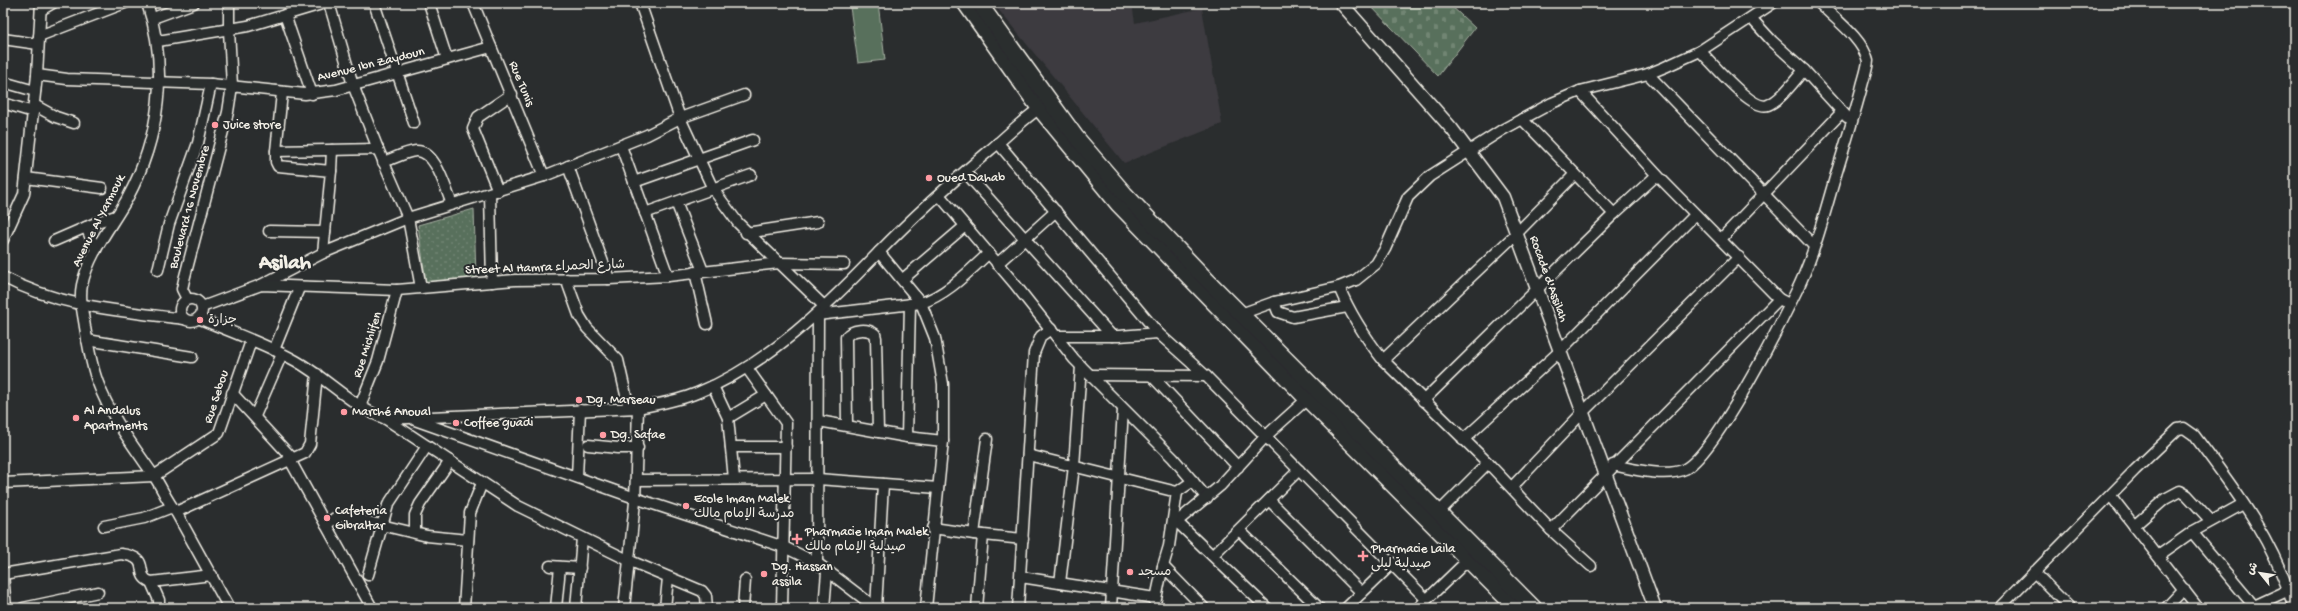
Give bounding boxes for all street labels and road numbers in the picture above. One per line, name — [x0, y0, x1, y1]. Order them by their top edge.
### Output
street label: Avenue Ibn Zaydoun — [316, 44, 427, 86]
street label: Rue Tunis — [505, 59, 538, 110]
street label: Boulevard 16 Novembre — [166, 143, 214, 271]
street label: Avenue Al Yarmouk — [69, 171, 129, 270]
street label: Rocade d'Assilah — [1525, 234, 1571, 324]
street label: Street Al Hamra شارع الحمراء — [465, 258, 625, 278]
street label: Rue Michlifen — [350, 309, 386, 380]
street label: Rue Sebou — [201, 368, 233, 426]

